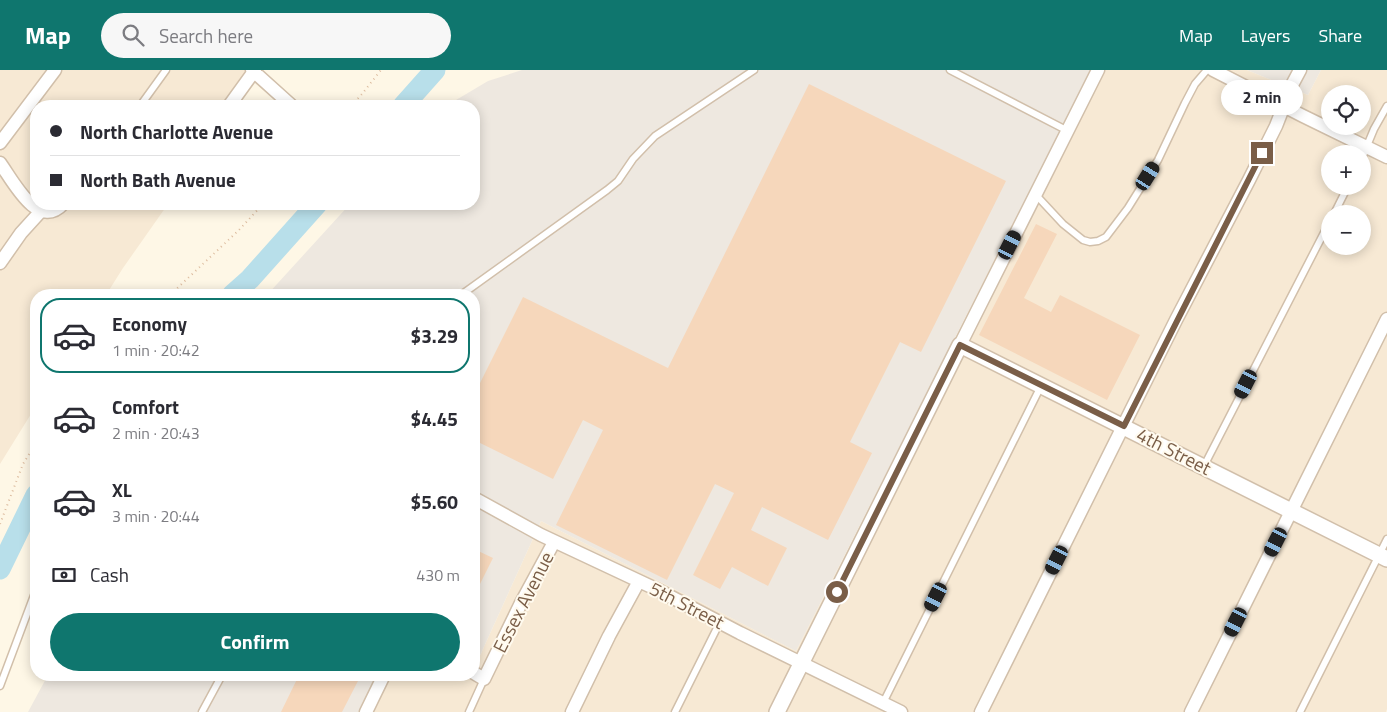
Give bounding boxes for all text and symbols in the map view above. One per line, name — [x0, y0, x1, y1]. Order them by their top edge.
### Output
search box — [101, 13, 451, 58]
text: Map — [25, 17, 71, 53]
icon: search — [119, 21, 147, 49]
text: Search here — [159, 21, 253, 50]
text: Map — [1179, 22, 1213, 49]
text: Layers — [1241, 22, 1290, 49]
text: Share — [1318, 22, 1362, 49]
callout: 2 min — [1221, 81, 1303, 116]
text: 2 min — [1243, 85, 1281, 109]
map controls — [1321, 85, 1371, 255]
button: locate — [1321, 85, 1371, 135]
text: North Charlotte Avenue — [80, 117, 273, 146]
route end — [1251, 142, 1273, 164]
button: + — [1321, 145, 1371, 195]
car — [1133, 159, 1162, 193]
text: North Bath Avenue — [80, 165, 236, 194]
button: − — [1321, 205, 1371, 255]
car — [996, 228, 1023, 262]
text: Economy — [112, 309, 187, 338]
icon: car — [52, 313, 97, 358]
text: $3.29 — [411, 321, 458, 350]
text: 1 min · 20:42 — [112, 338, 200, 362]
car — [1232, 367, 1259, 401]
text: Comfort — [112, 392, 179, 421]
icon: car — [52, 396, 97, 441]
text: $4.45 — [411, 404, 458, 433]
street label: 4th Street — [1132, 419, 1217, 482]
text: 2 min · 20:43 — [112, 421, 200, 445]
text: XL — [112, 475, 132, 504]
icon: car — [52, 479, 97, 524]
text: $5.60 — [411, 487, 458, 516]
text: 3 min · 20:44 — [112, 504, 200, 528]
car — [1262, 525, 1289, 559]
car — [1043, 543, 1070, 577]
street label: Essex Avenue — [485, 546, 560, 657]
text: Cash — [90, 560, 129, 589]
icon: cash — [50, 561, 78, 589]
text: 430 m — [416, 563, 460, 587]
street label: 5th Street — [645, 573, 730, 636]
car — [922, 580, 949, 614]
route start — [826, 581, 848, 603]
car — [1222, 605, 1249, 639]
button: Confirm — [50, 613, 460, 671]

